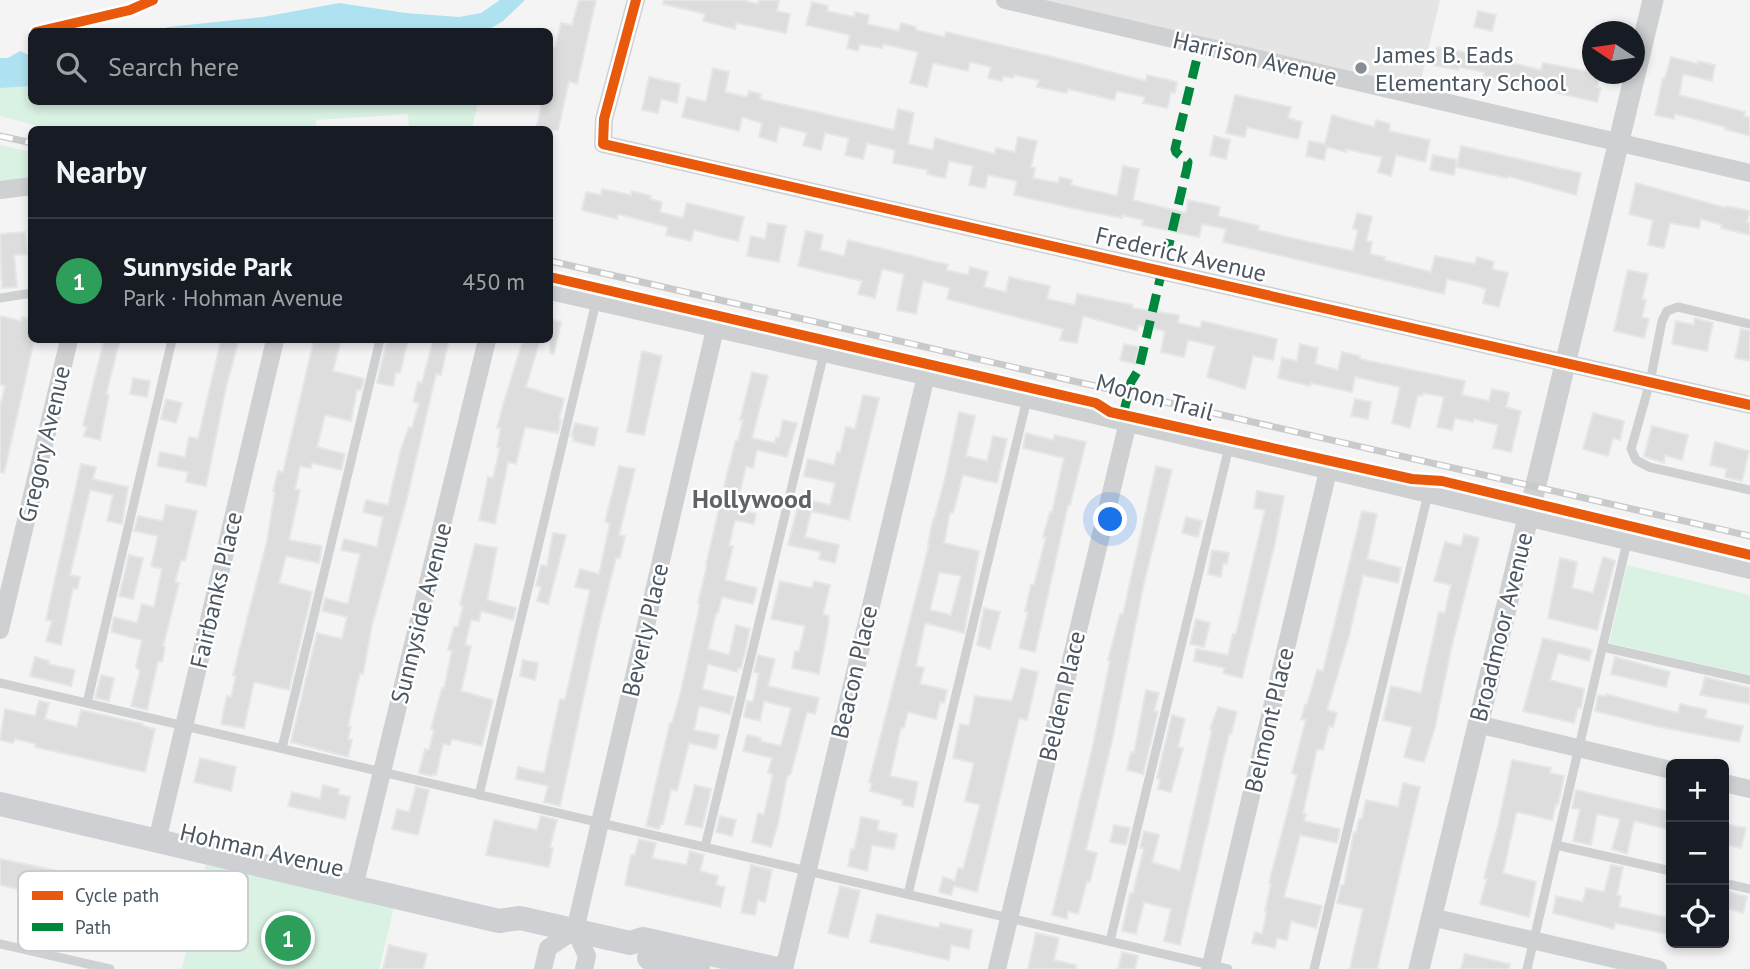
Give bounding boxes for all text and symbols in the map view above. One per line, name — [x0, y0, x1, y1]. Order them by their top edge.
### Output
north arrow — [1582, 21, 1645, 84]
street label: Harrison Avenue — [1170, 24, 1340, 92]
search box — [28, 28, 553, 105]
place label: James B. Eads Elementary School — [1374, 39, 1566, 98]
icon: search — [52, 48, 90, 86]
text: Search here — [108, 50, 239, 83]
marker: James B. Eads Elementary School — [1353, 60, 1369, 76]
text: Nearby — [56, 152, 146, 191]
street label: Frederick Avenue — [1092, 219, 1270, 289]
text: Sunnyside Park — [123, 250, 292, 283]
text: 1 — [72, 267, 86, 296]
text: 450 m — [463, 267, 525, 296]
text: Park · Hohman Avenue — [123, 283, 343, 312]
street label: Gregory Avenue — [11, 363, 77, 525]
street label: Monon Trail — [1093, 366, 1217, 428]
district label: Hollywood — [692, 482, 812, 515]
your location — [1093, 502, 1127, 536]
street label: Fairbanks Place — [183, 509, 249, 671]
street label: Sunnyside Avenue — [384, 519, 458, 707]
street label: Broadmoor Avenue — [1463, 529, 1539, 725]
street label: Beverly Place — [615, 560, 675, 700]
street label: Beacon Place — [824, 602, 884, 742]
street label: Belden Place — [1032, 628, 1092, 764]
street label: Belmont Place — [1237, 644, 1301, 796]
map controls — [1666, 759, 1729, 948]
button: + — [1666, 759, 1729, 822]
street label: Hohman Avenue — [177, 816, 347, 884]
button: − — [1666, 822, 1729, 885]
legend — [18, 871, 248, 951]
text: Cycle path — [75, 883, 159, 907]
button: locate — [1666, 885, 1729, 948]
pin: 1 — [265, 912, 311, 964]
text: Path — [75, 915, 111, 939]

